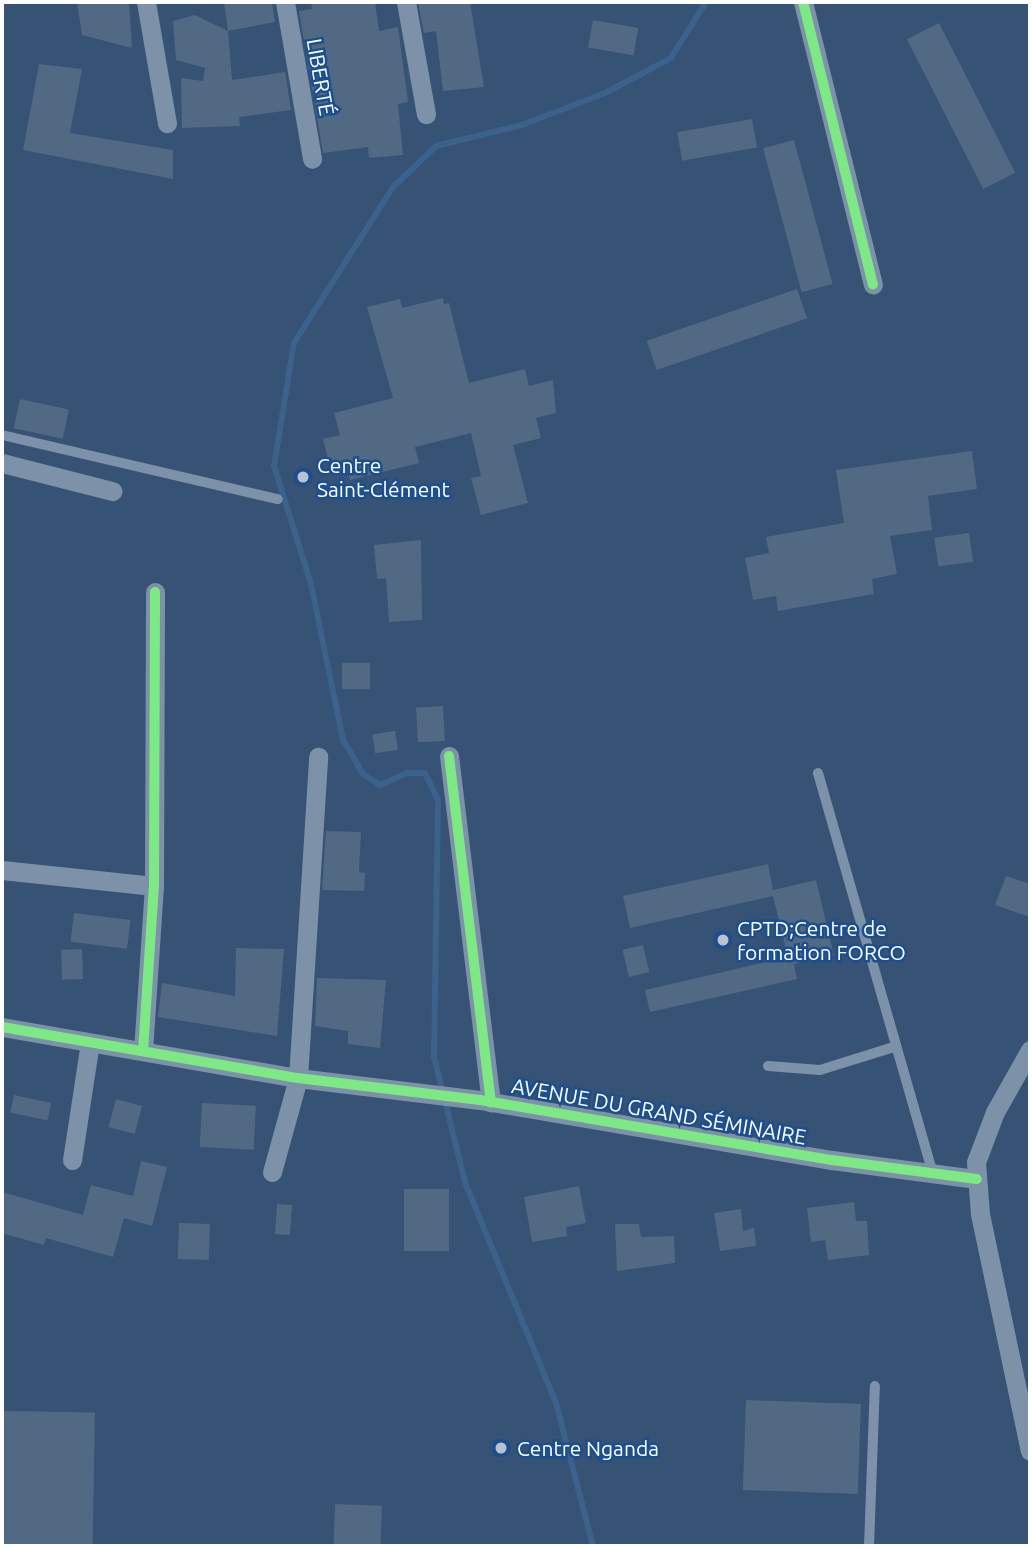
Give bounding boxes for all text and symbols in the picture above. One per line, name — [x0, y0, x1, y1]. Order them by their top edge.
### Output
street label: LIBERTÉ — [302, 37, 340, 117]
place label: Centre Saint-Clément — [317, 452, 450, 502]
marker: Centre Saint-Clément — [295, 469, 311, 485]
place label: CPTD;Centre de formation FORCO — [737, 915, 906, 965]
marker: CPTD;Centre de formation FORCO — [715, 932, 731, 948]
street label: AVENUE DU GRAND SÉMINAIRE — [510, 1073, 808, 1149]
place label: Centre Nganda — [517, 1435, 659, 1461]
marker: Centre Nganda — [491, 1438, 511, 1458]

